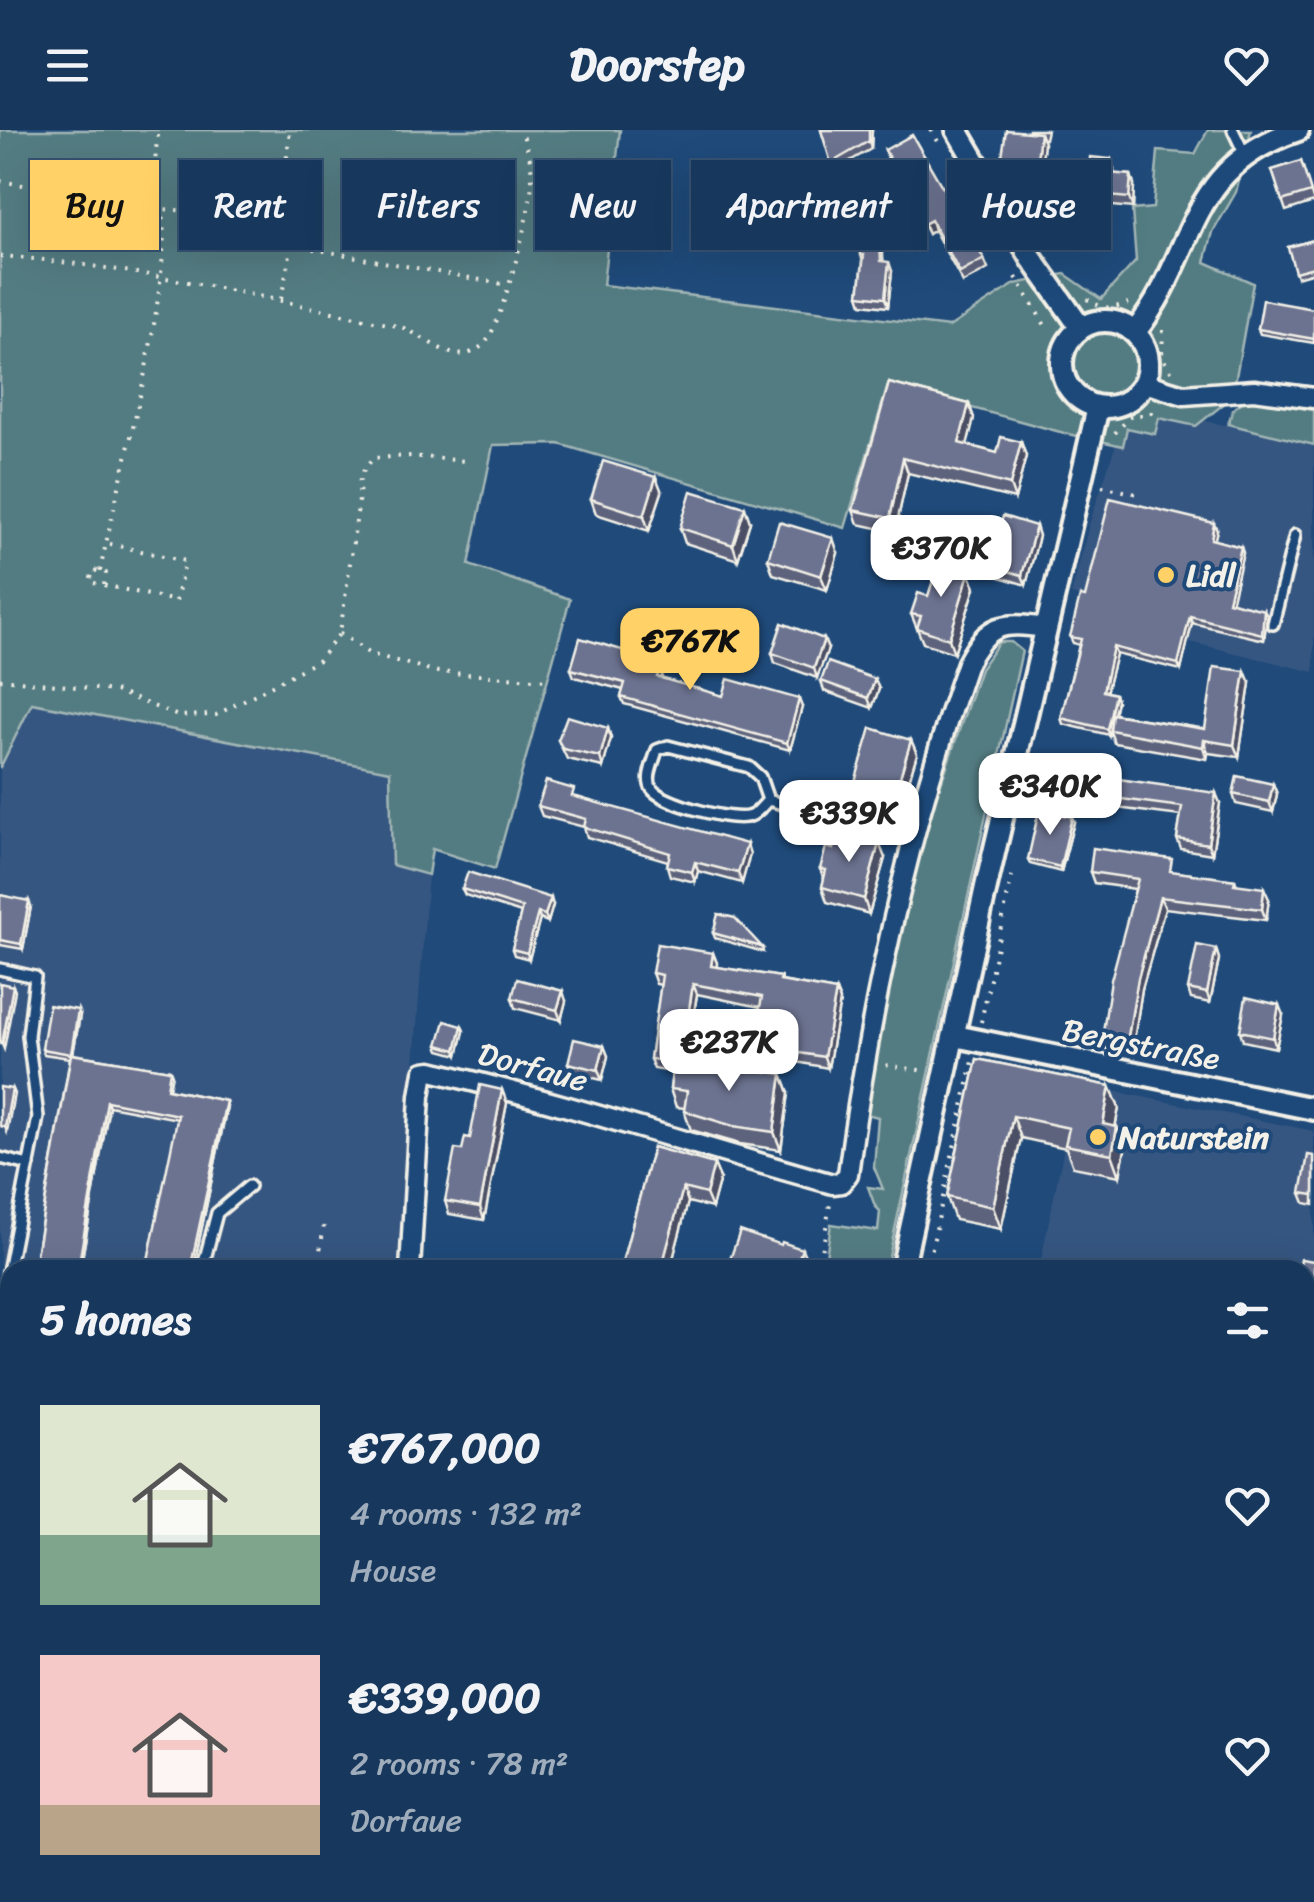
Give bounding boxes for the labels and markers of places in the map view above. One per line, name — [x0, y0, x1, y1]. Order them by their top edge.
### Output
pin: €370K — [871, 515, 1011, 600]
place label: Lidl — [1186, 547, 1237, 604]
marker: Lidl — [1155, 564, 1177, 586]
pin: €767K — [620, 608, 760, 693]
pin: €340K — [980, 753, 1120, 838]
pin: €339K — [779, 780, 919, 865]
pin: €237K — [659, 1009, 799, 1094]
place label: Naturstein — [1117, 1109, 1270, 1166]
marker: Naturstein — [1087, 1126, 1109, 1148]

